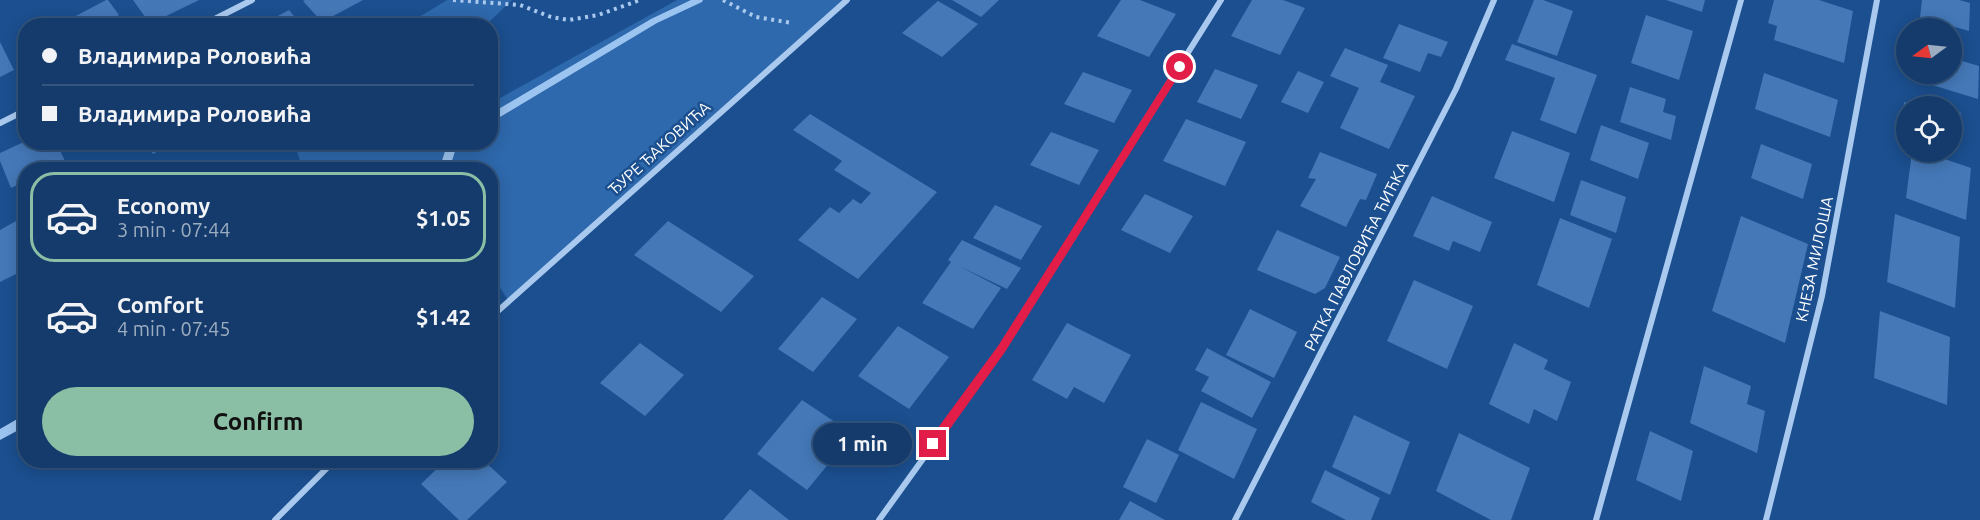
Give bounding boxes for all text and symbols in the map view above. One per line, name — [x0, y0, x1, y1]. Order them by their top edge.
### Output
north arrow — [1896, 18, 1962, 84]
map controls — [1896, 18, 1962, 162]
text: Владимира Роловића — [78, 43, 311, 68]
route start — [1166, 53, 1193, 80]
button: locate — [1896, 96, 1962, 162]
street label: ЂУРЕ ЂАКОВИЋА — [604, 97, 714, 198]
text: Владимира Роловића — [78, 101, 311, 126]
street label: РАТКА ПАВЛОВИЋА ЋИЋКА — [1300, 158, 1412, 354]
icon: car — [45, 190, 99, 244]
text: Economy — [117, 193, 210, 218]
street label: КНЕЗА МИЛОША — [1792, 194, 1836, 323]
text: $1.05 — [416, 205, 471, 230]
text: 3 min · 07:44 — [117, 218, 231, 241]
icon: car — [45, 289, 99, 343]
text: Comfort — [117, 292, 204, 317]
text: $1.42 — [416, 304, 471, 329]
text: 4 min · 07:45 — [117, 317, 231, 340]
button: Confirm — [42, 387, 474, 456]
callout: 1 min — [813, 423, 912, 465]
route end — [919, 430, 946, 457]
text: 1 min — [837, 432, 888, 455]

